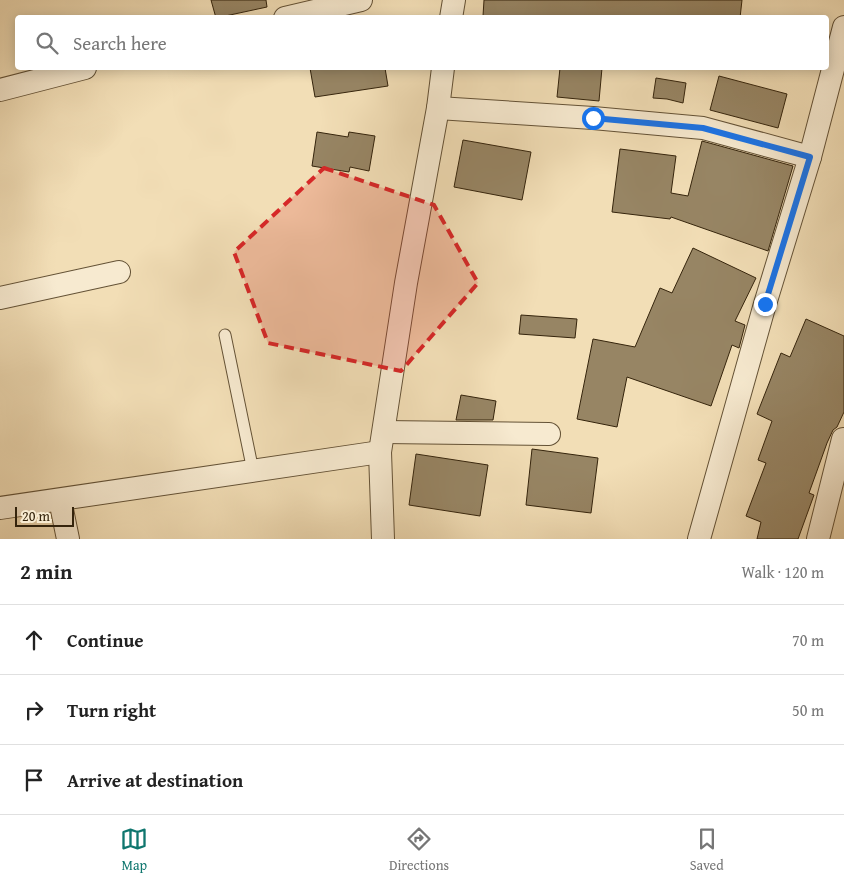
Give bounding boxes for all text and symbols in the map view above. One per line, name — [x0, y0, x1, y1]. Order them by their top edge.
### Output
search box — [15, 15, 829, 70]
icon: search — [33, 29, 61, 57]
text: Search here — [73, 29, 167, 57]
route start — [582, 107, 605, 130]
route end — [754, 293, 777, 316]
scale bar — [15, 504, 74, 527]
text: 20 m — [22, 506, 50, 526]
text: 2 min — [20, 556, 72, 587]
text: Walk · 120 m — [741, 560, 824, 584]
icon: ahead — [20, 626, 48, 654]
text: Continue — [67, 626, 144, 654]
text: 70 m — [792, 628, 824, 652]
icon: right — [20, 696, 48, 724]
text: Turn right — [67, 696, 156, 724]
text: 50 m — [792, 698, 824, 722]
icon: arrive — [20, 766, 48, 794]
text: Arrive at destination — [67, 766, 243, 794]
tab: Map — [120, 825, 148, 875]
tab: Directions — [389, 825, 449, 875]
tab: Saved — [690, 825, 724, 875]

